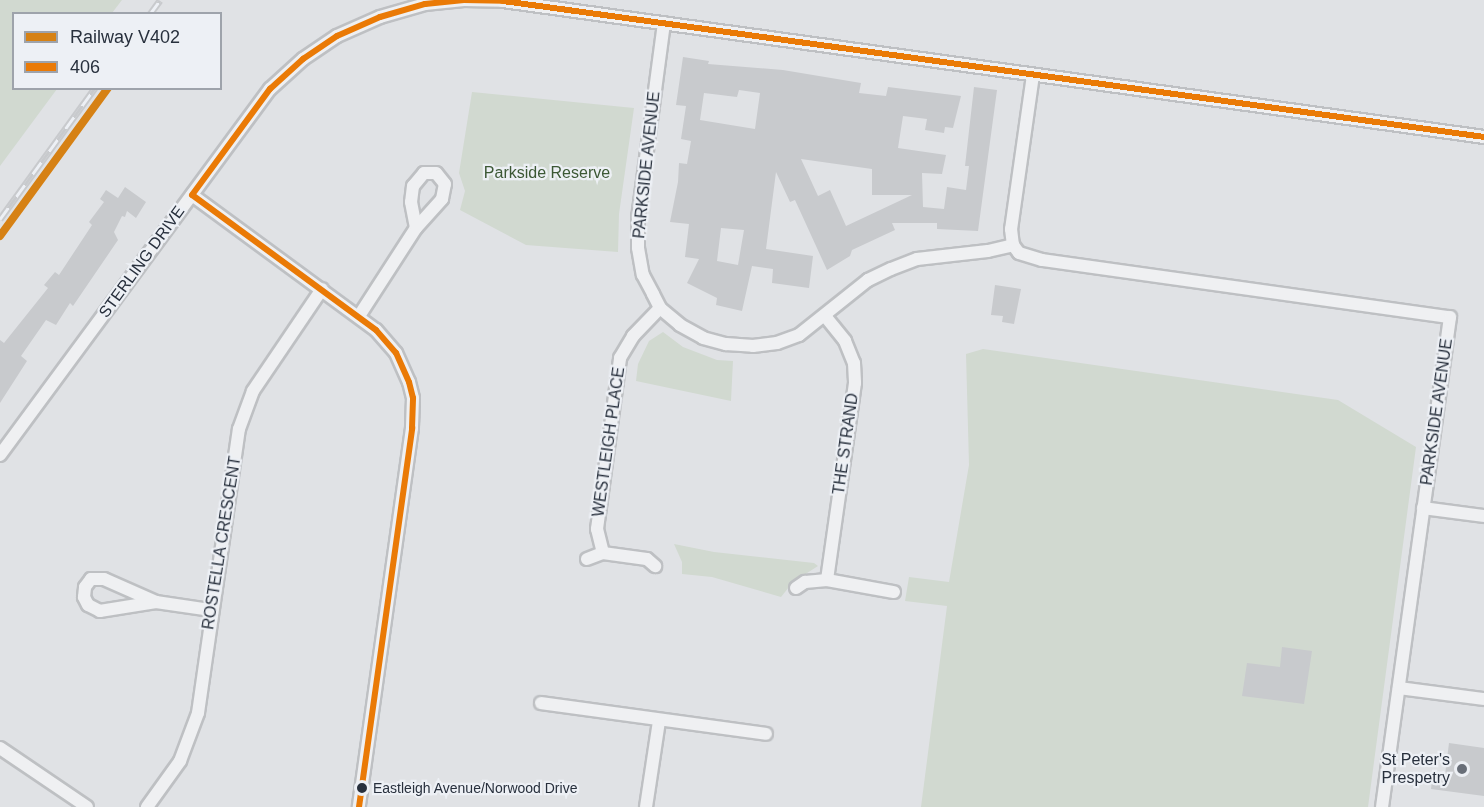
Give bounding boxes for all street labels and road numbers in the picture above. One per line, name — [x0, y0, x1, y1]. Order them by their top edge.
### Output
street label: PARKSIDE AVENUE — [630, 90, 664, 240]
street label: STERLING DRIVE — [95, 202, 189, 322]
street label: PARKSIDE AVENUE — [1417, 337, 1457, 487]
street label: WESTLEIGH PLACE — [589, 366, 629, 518]
street label: THE STRAND — [829, 392, 863, 496]
street label: ROSTELLA CRESCENT — [199, 455, 245, 631]

